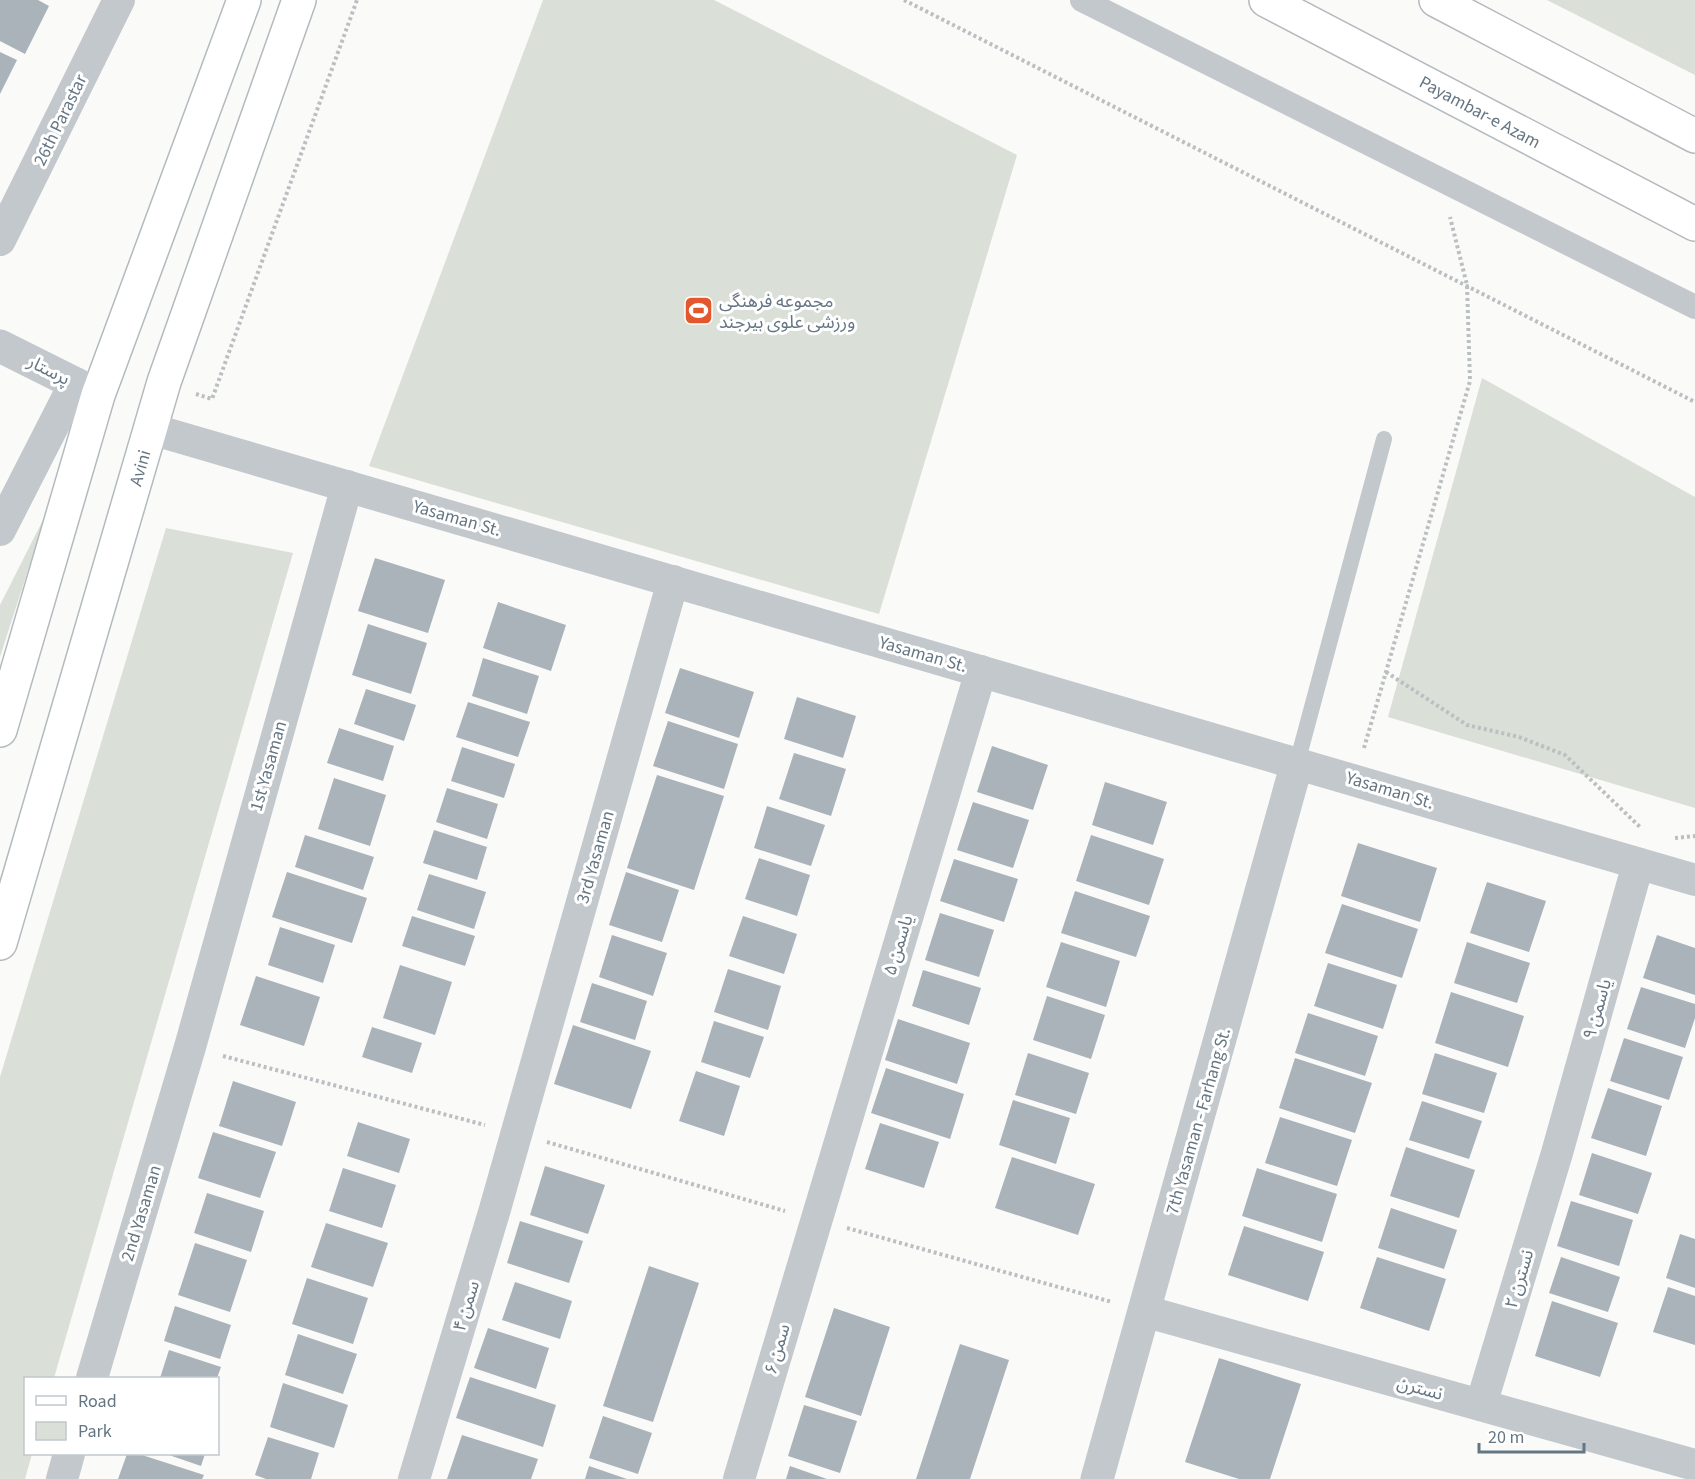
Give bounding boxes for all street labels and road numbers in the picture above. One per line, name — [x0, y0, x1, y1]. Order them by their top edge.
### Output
street label: 26th Parastar — [28, 70, 94, 170]
street label: Payambar-e Azam — [1415, 70, 1545, 155]
street label: پرستار — [22, 349, 74, 392]
street label: Avini — [123, 447, 158, 489]
street label: Yasaman St. — [409, 494, 504, 543]
street label: Yasaman St. — [875, 630, 970, 679]
street label: 1st Yasaman — [244, 718, 293, 814]
street label: Yasaman St. — [1342, 765, 1437, 816]
street label: 3rd Yasaman — [570, 808, 621, 906]
street label: یاسمن ۵ — [877, 912, 920, 979]
street label: یاسمن ۹ — [1577, 976, 1618, 1042]
street label: 7th Yasaman - Farhang St. — [1160, 1025, 1237, 1217]
street label: 2nd Yasaman — [115, 1162, 168, 1264]
street label: نسترن ۲ — [1499, 1247, 1540, 1312]
street label: سمن ۴ — [447, 1278, 486, 1334]
street label: سمن ۶ — [758, 1321, 797, 1377]
street label: نسترن — [1394, 1370, 1446, 1407]

